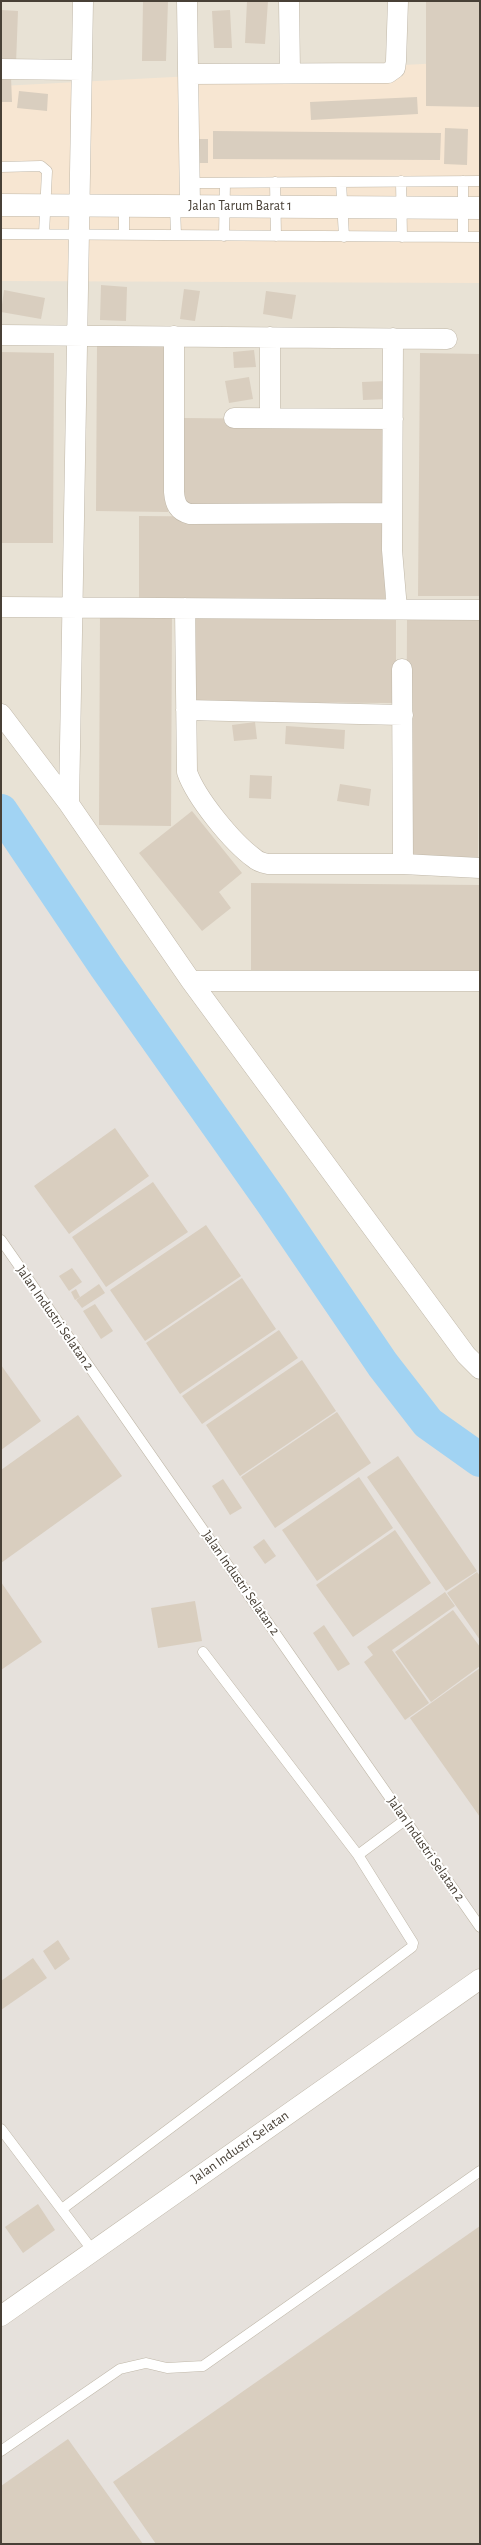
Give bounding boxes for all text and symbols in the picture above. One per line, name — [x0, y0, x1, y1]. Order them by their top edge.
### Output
street label: Jalan Tarum Barat 1 — [188, 198, 292, 214]
street label: Jalan Industri Selatan 2 — [12, 1262, 98, 1374]
street label: Jalan Industri Selatan 2 — [198, 1527, 284, 1639]
street label: Jalan Industri Selatan 2 — [383, 1793, 469, 1905]
street label: Jalan Industri Selatan — [188, 2107, 292, 2187]

